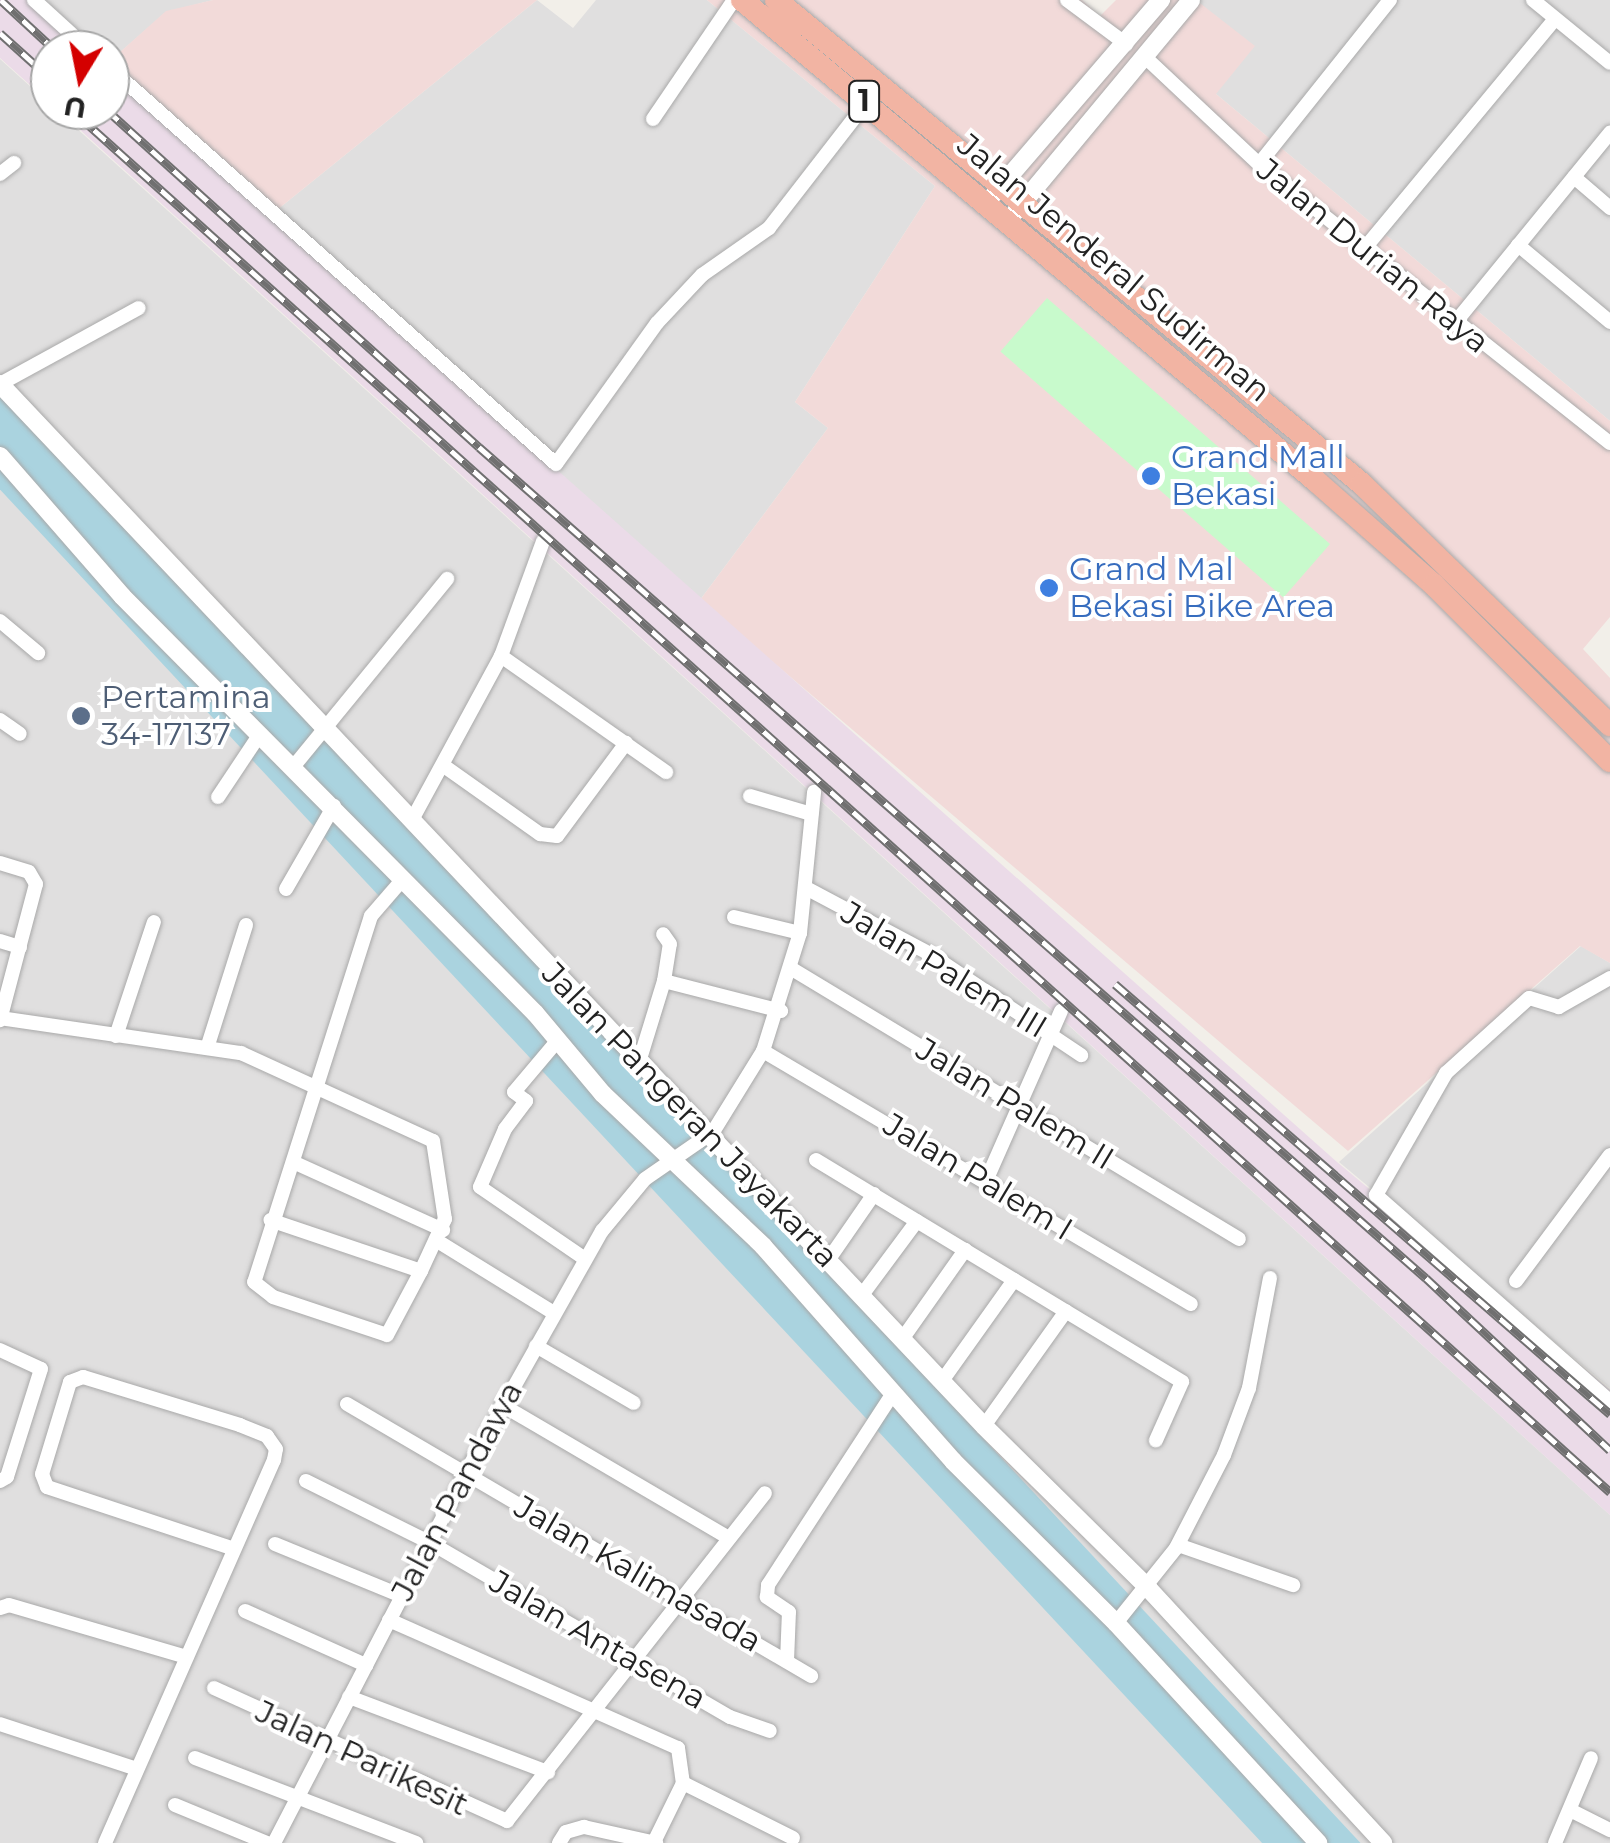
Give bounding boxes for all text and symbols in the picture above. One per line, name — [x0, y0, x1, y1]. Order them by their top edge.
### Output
north arrow — [30, 30, 130, 130]
road number: 1 — [846, 76, 882, 126]
text: U — [61, 89, 89, 126]
street label: Jalan Jenderal Sudirman — [950, 126, 1278, 410]
street label: Jalan Durian Raya — [1249, 151, 1497, 361]
place label: Grand Mall Bekasi — [1171, 439, 1345, 514]
marker: Grand Mall Bekasi — [1140, 465, 1162, 487]
place label: Grand Mal Bekasi Bike Area — [1069, 551, 1335, 626]
marker: Grand Mal Bekasi Bike Area — [1038, 577, 1060, 599]
place label: Pertamina 34-17137 — [101, 679, 271, 754]
marker: Pertamina 34-17137 — [70, 705, 92, 727]
street label: Jalan Palem III — [834, 894, 1054, 1046]
street label: Jalan Pangeran Jayakarta — [534, 954, 846, 1276]
street label: Jalan Palem II — [909, 1030, 1121, 1178]
street label: Jalan Palem I — [877, 1106, 1079, 1248]
street label: Jalan Pandawa — [383, 1375, 531, 1607]
street label: Jalan Kalimasada — [508, 1488, 768, 1660]
street label: Jalan Antasena — [483, 1562, 713, 1718]
street label: Jalan Parikesit — [250, 1692, 474, 1824]

